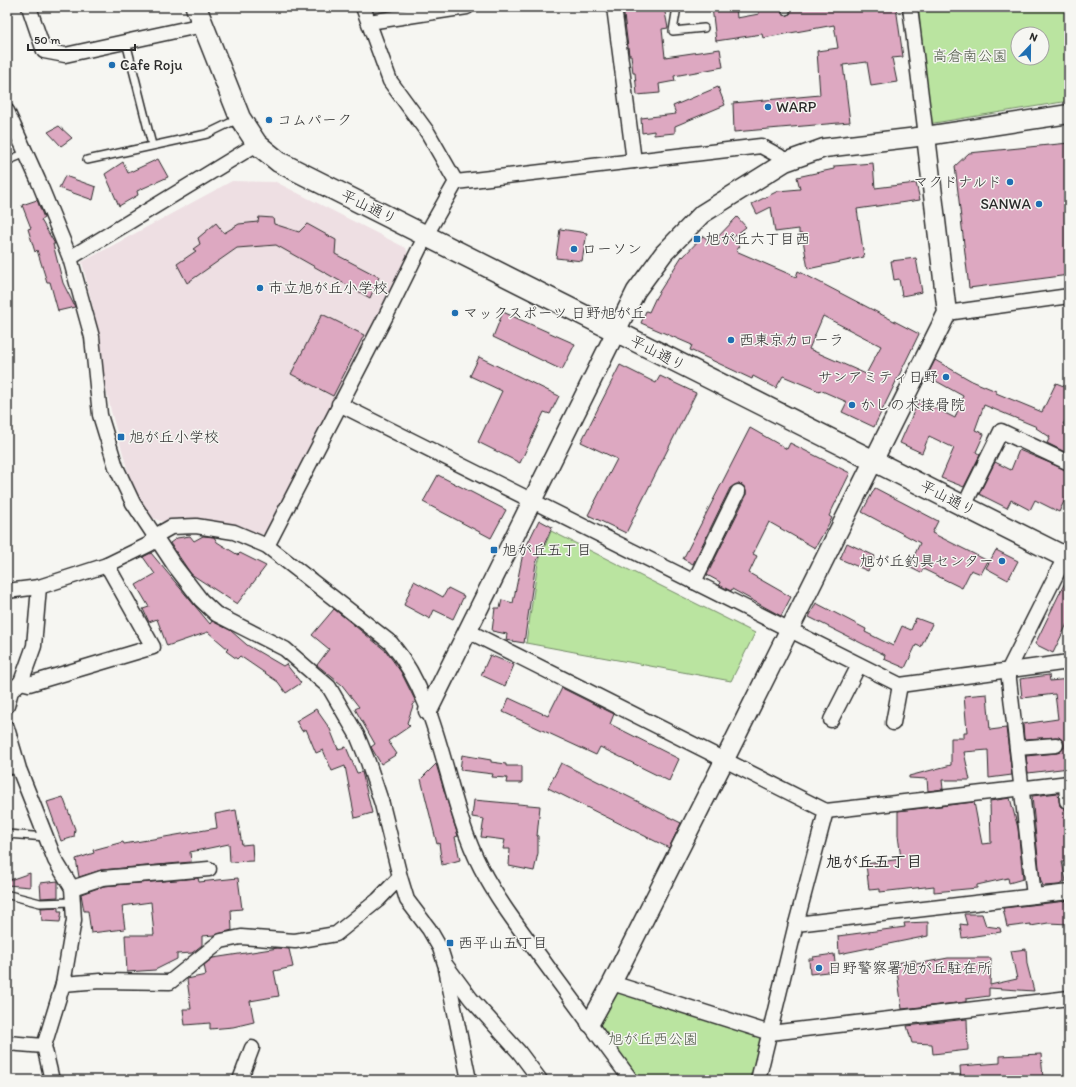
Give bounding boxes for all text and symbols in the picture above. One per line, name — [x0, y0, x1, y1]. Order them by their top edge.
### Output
scale bar — [28, 26, 135, 52]
north arrow — [1010, 26, 1050, 66]
text: N — [1028, 30, 1039, 45]
text: 50 m — [34, 33, 60, 47]
park label: 高倉南公園 — [932, 47, 1008, 65]
place label: Cafe Roju — [120, 56, 182, 74]
marker: Cafe Roju — [107, 60, 117, 70]
place label: WARP — [776, 98, 817, 116]
marker: WARP — [763, 102, 773, 112]
place label: コムパーク — [277, 111, 352, 129]
marker: コムパーク — [264, 115, 274, 125]
place label: マクドナルド — [913, 173, 1002, 191]
marker: マクドナルド — [1005, 177, 1015, 187]
street label: 平山通り — [338, 186, 400, 228]
place label: SANWA — [980, 195, 1031, 213]
marker: SANWA — [1034, 199, 1044, 209]
place label: 旭が丘六丁目西 — [705, 230, 810, 248]
marker: 旭が丘六丁目西 — [692, 234, 702, 244]
place label: ローソン — [582, 240, 642, 258]
marker: ローソン — [569, 244, 579, 254]
place label: 市立旭が丘小学校 — [268, 279, 388, 297]
marker: 市立旭が丘小学校 — [255, 283, 265, 293]
place label: マックスポーツ 日野旭が丘 — [463, 304, 646, 322]
marker: マックスポーツ 日野旭が丘 — [450, 308, 460, 318]
street label: 平山通り — [627, 331, 689, 375]
place label: 西東京カローラ — [739, 331, 844, 349]
marker: 西東京カローラ — [726, 335, 736, 345]
place label: サンアミティ日野 — [818, 368, 938, 386]
marker: サンアミティ日野 — [941, 372, 951, 382]
place label: かしの木接骨院 — [860, 396, 965, 414]
marker: かしの木接骨院 — [847, 400, 857, 410]
place label: 旭が丘小学校 — [129, 428, 219, 446]
marker: 旭が丘小学校 — [116, 432, 126, 442]
street label: 平山通り — [917, 476, 979, 520]
place label: 旭が丘五丁目 — [502, 541, 592, 559]
marker: 旭が丘五丁目 — [489, 545, 499, 555]
place label: 旭が丘釣具センター — [860, 552, 994, 570]
marker: 旭が丘釣具センター — [997, 556, 1007, 566]
district label: 旭が丘五丁目 — [826, 852, 922, 871]
place label: 西平山五丁目 — [458, 934, 548, 952]
marker: 西平山五丁目 — [445, 938, 455, 948]
place label: 日野警察署旭が丘駐在所 — [827, 959, 992, 977]
marker: 日野警察署旭が丘駐在所 — [814, 963, 824, 973]
park label: 旭が丘西公園 — [608, 1030, 698, 1048]

